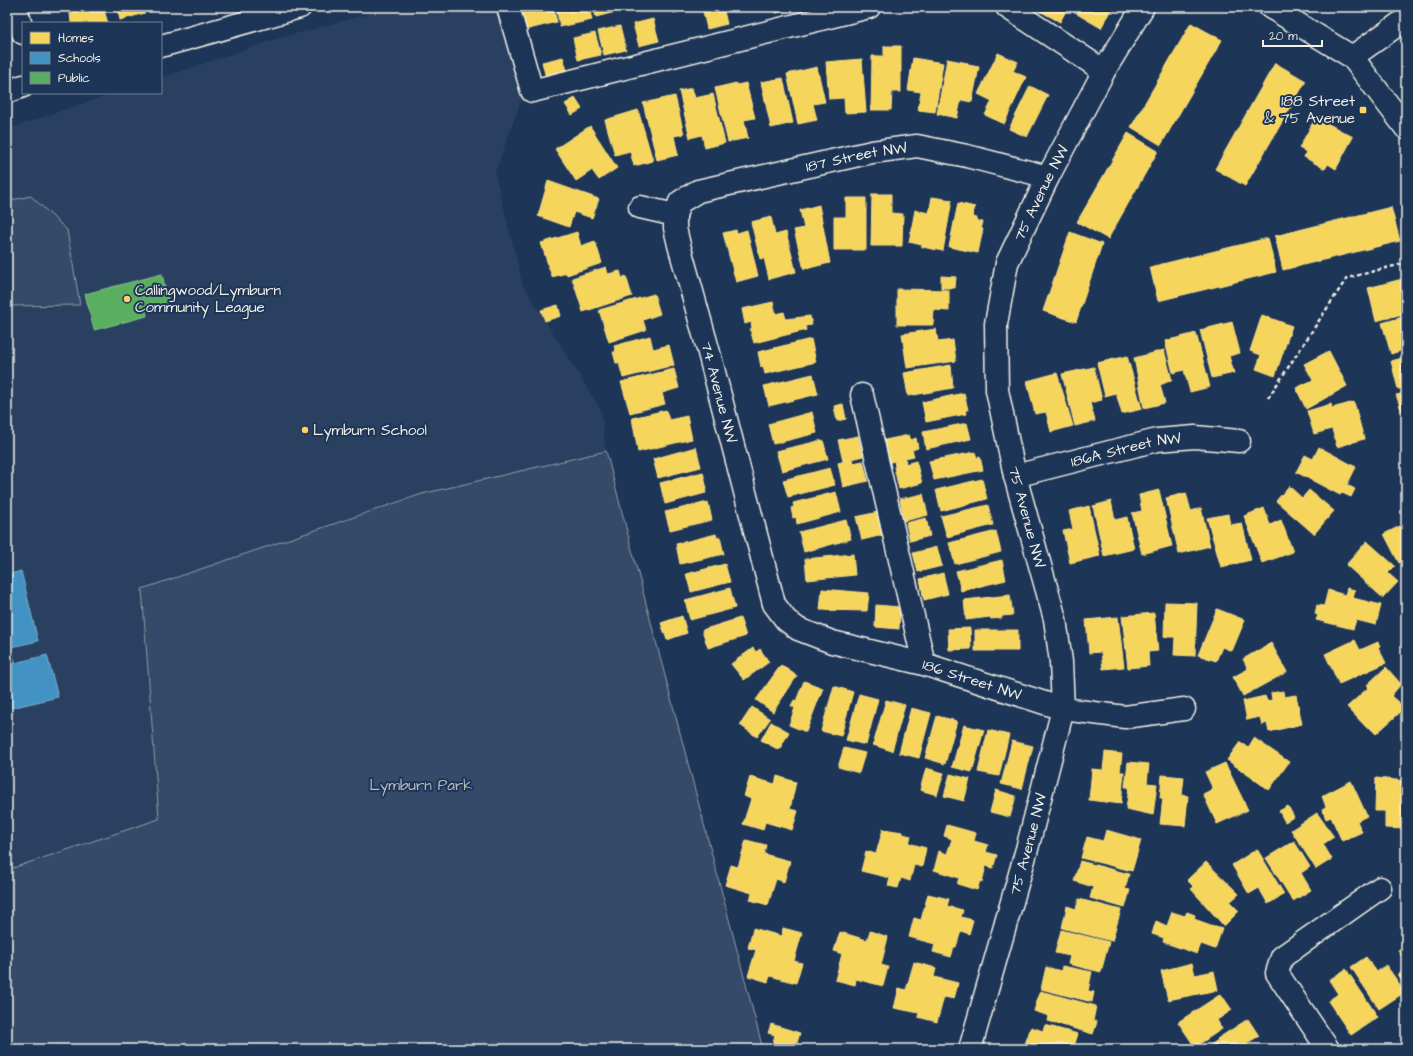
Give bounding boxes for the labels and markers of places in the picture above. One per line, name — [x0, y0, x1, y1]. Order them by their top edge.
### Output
place label: 188 Street & 75 Avenue — [1264, 91, 1355, 129]
marker: 188 Street & 75 Avenue — [1358, 105, 1368, 115]
place label: Callingwood/Lymburn Community League — [135, 280, 282, 319]
marker: Callingwood/Lymburn Community League — [122, 294, 132, 304]
place label: Lymburn School — [313, 420, 427, 442]
marker: Lymburn School — [300, 425, 310, 435]

